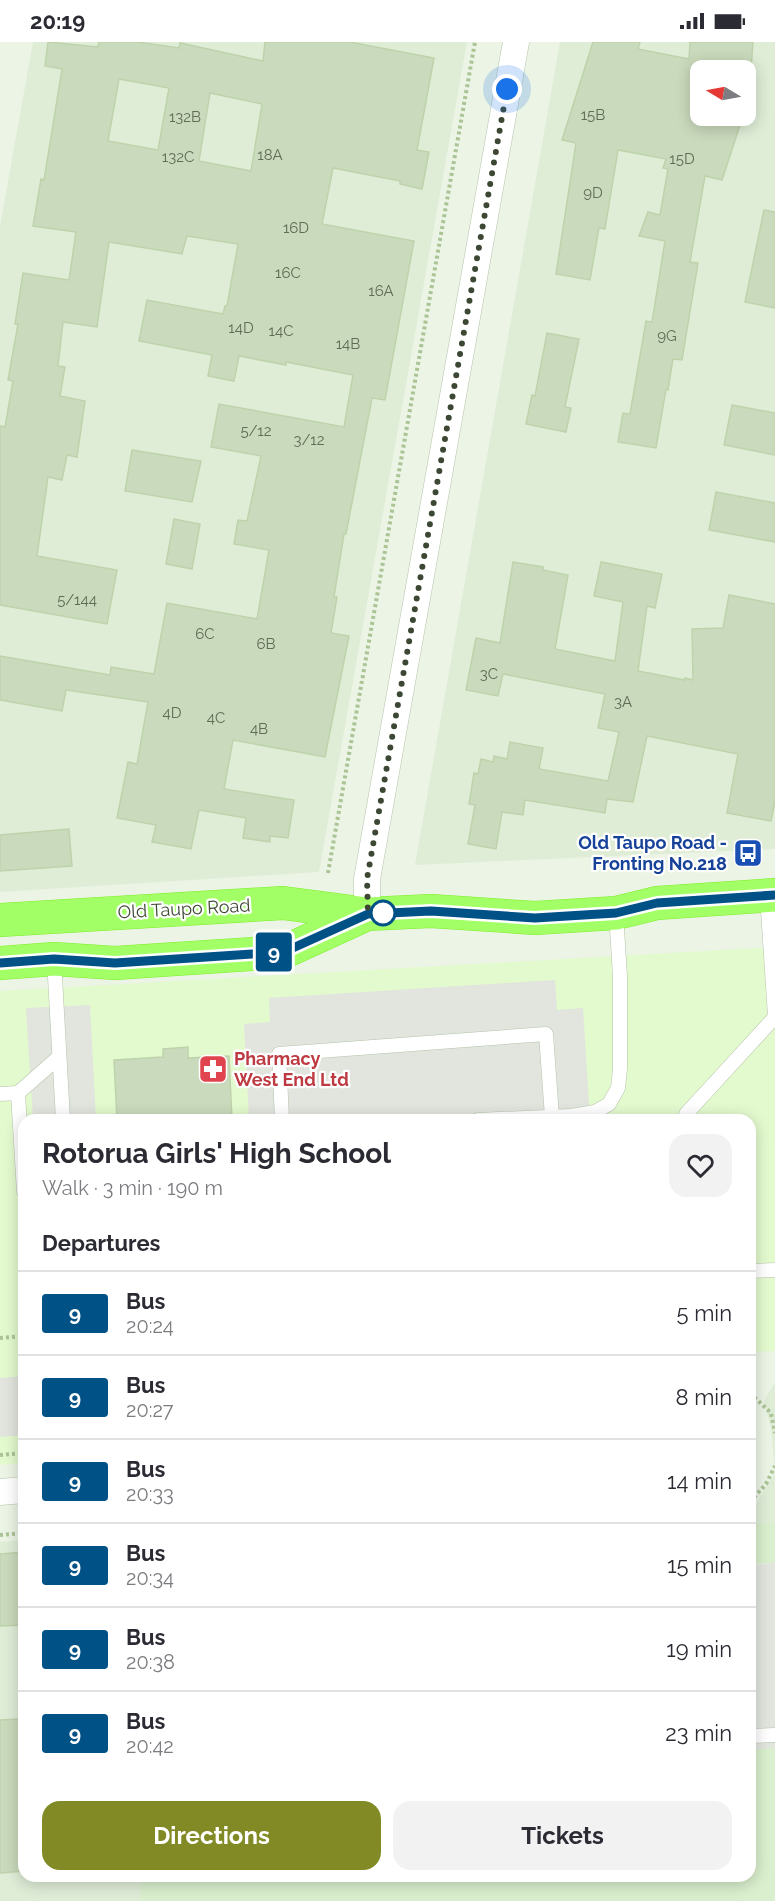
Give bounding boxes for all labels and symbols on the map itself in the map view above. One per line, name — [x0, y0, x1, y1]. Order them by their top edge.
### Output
north arrow — [690, 60, 756, 126]
your location — [492, 74, 522, 104]
house number: 15B — [581, 106, 605, 124]
house number: 132B — [169, 108, 201, 126]
house number: 18A — [257, 146, 283, 164]
house number: 132C — [162, 148, 194, 166]
house number: 15D — [669, 150, 695, 168]
house number: 9D — [583, 184, 603, 202]
house number: 16D — [283, 219, 309, 237]
house number: 16C — [275, 264, 301, 282]
house number: 16A — [368, 282, 394, 300]
house number: 14D — [228, 319, 254, 337]
house number: 14C — [269, 322, 293, 340]
house number: 9G — [657, 327, 677, 345]
house number: 14B — [336, 335, 360, 353]
house number: 5/12 — [240, 422, 272, 440]
house number: 3/12 — [294, 431, 325, 449]
house number: 5/144 — [57, 591, 97, 609]
house number: 6C — [195, 625, 215, 643]
house number: 6B — [256, 635, 276, 653]
house number: 3C — [480, 665, 498, 683]
house number: 3A — [614, 693, 632, 711]
house number: 4D — [163, 704, 182, 722]
house number: 4C — [207, 709, 225, 727]
house number: 4B — [250, 720, 268, 738]
place label: Old Taupo Road - Fronting No.218 — [578, 832, 727, 874]
bus stop icon: Old Taupo Road - Fronting No.218 — [732, 837, 764, 869]
street label: Old Taupo Road — [117, 895, 251, 922]
unlabelled marker — [370, 900, 396, 926]
line badge: 9 — [254, 932, 294, 972]
place label: Pharmacy West End Ltd — [234, 1048, 349, 1090]
pharmacy icon: Pharmacy West End Ltd — [197, 1053, 229, 1085]

